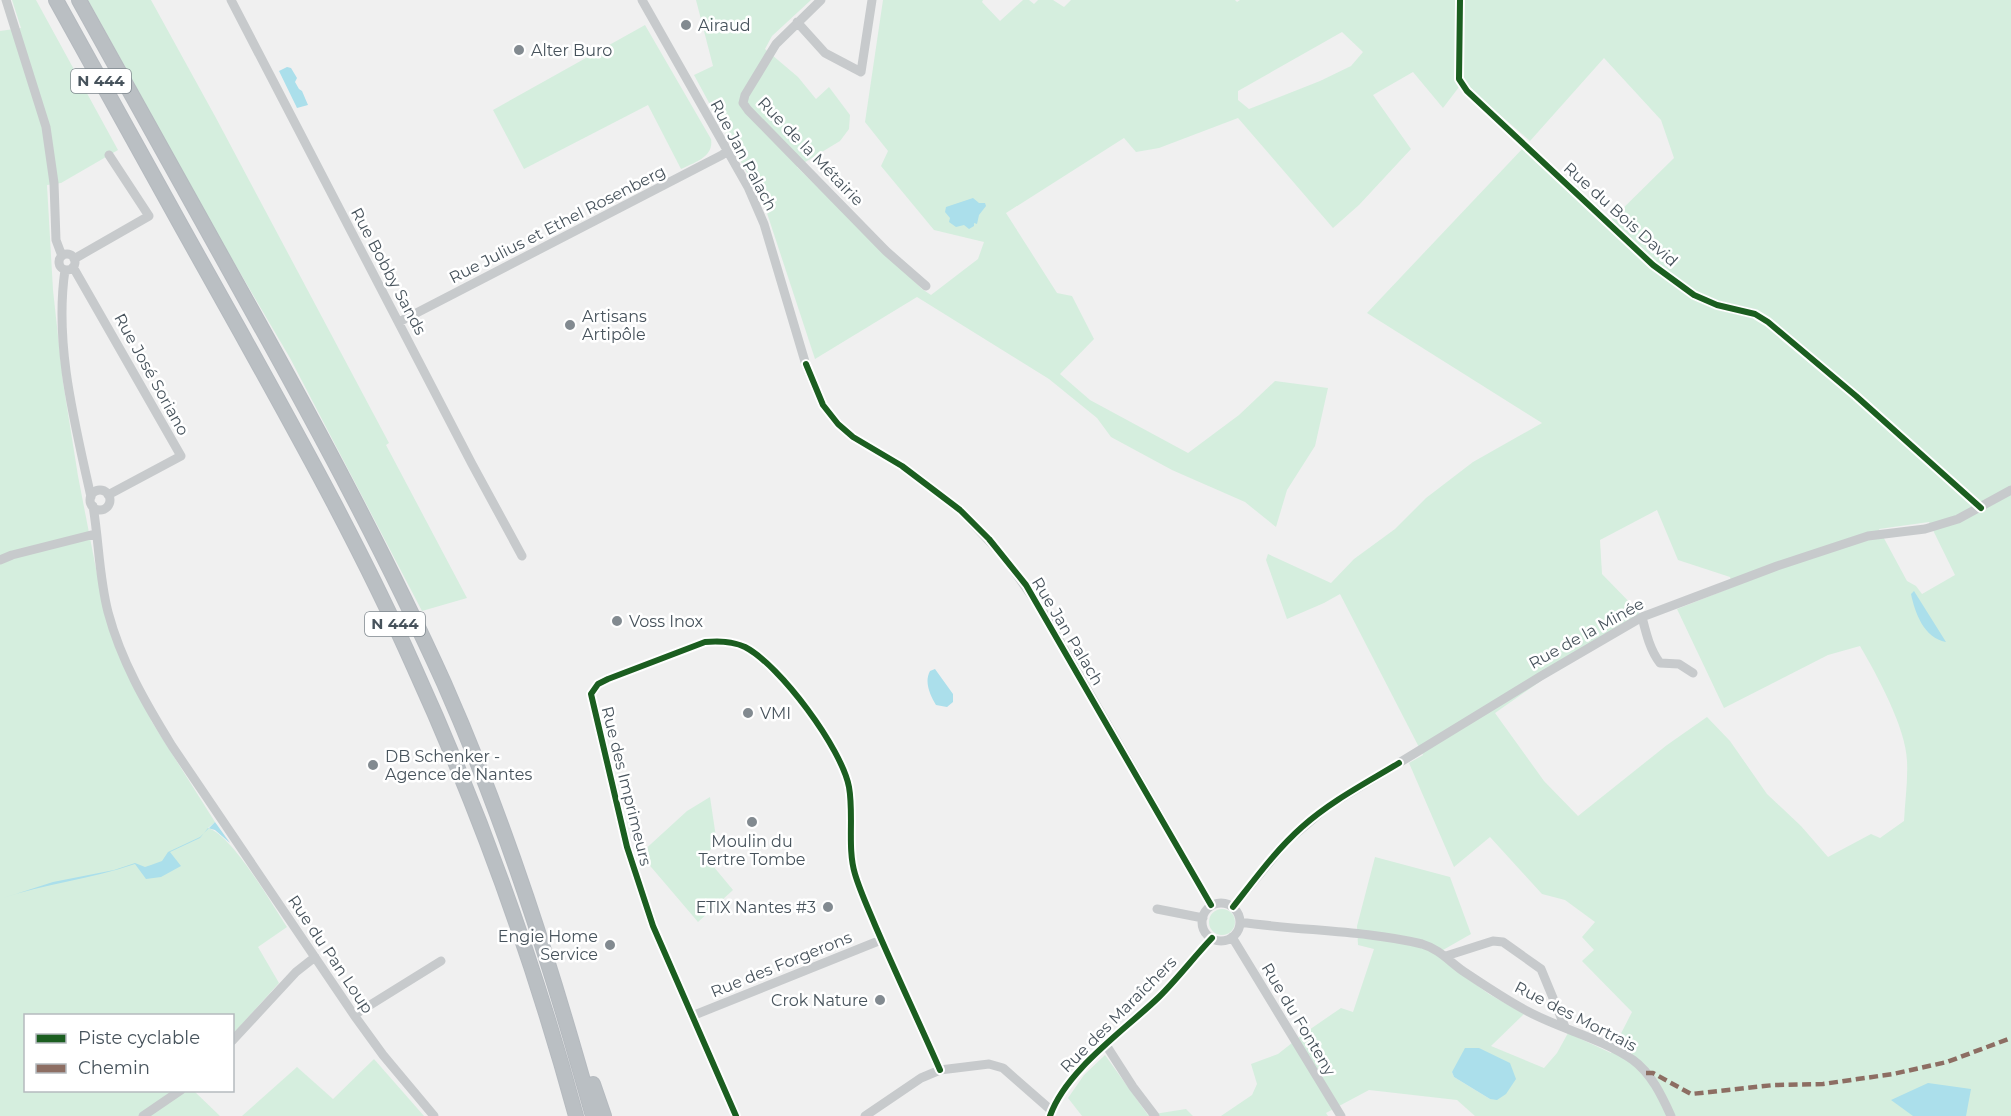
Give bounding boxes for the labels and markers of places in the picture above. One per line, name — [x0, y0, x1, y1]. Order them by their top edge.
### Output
place label: Airaud — [698, 16, 751, 35]
marker: Airaud — [679, 18, 693, 32]
place label: Alter Buro — [531, 41, 612, 60]
marker: Alter Buro — [512, 43, 526, 57]
place label: Artisans Artipôle — [582, 307, 647, 344]
marker: Artisans Artipôle — [563, 318, 577, 332]
place label: Voss Inox — [629, 612, 704, 631]
marker: Voss Inox — [610, 614, 624, 628]
place label: VMI — [760, 704, 791, 723]
marker: VMI — [741, 706, 755, 720]
place label: DB Schenker - Agence de Nantes — [385, 747, 532, 784]
marker: DB Schenker - Agence de Nantes — [366, 758, 380, 772]
marker: Moulin du Tertre Tombe — [745, 815, 759, 829]
place label: Moulin du Tertre Tombe — [698, 832, 806, 869]
place label: ETIX Nantes #3 — [696, 898, 816, 917]
marker: ETIX Nantes #3 — [821, 900, 835, 914]
place label: Engie Home Service — [498, 927, 598, 964]
marker: Engie Home Service — [603, 938, 617, 952]
place label: Crok Nature — [771, 991, 868, 1010]
marker: Crok Nature — [873, 993, 887, 1007]

